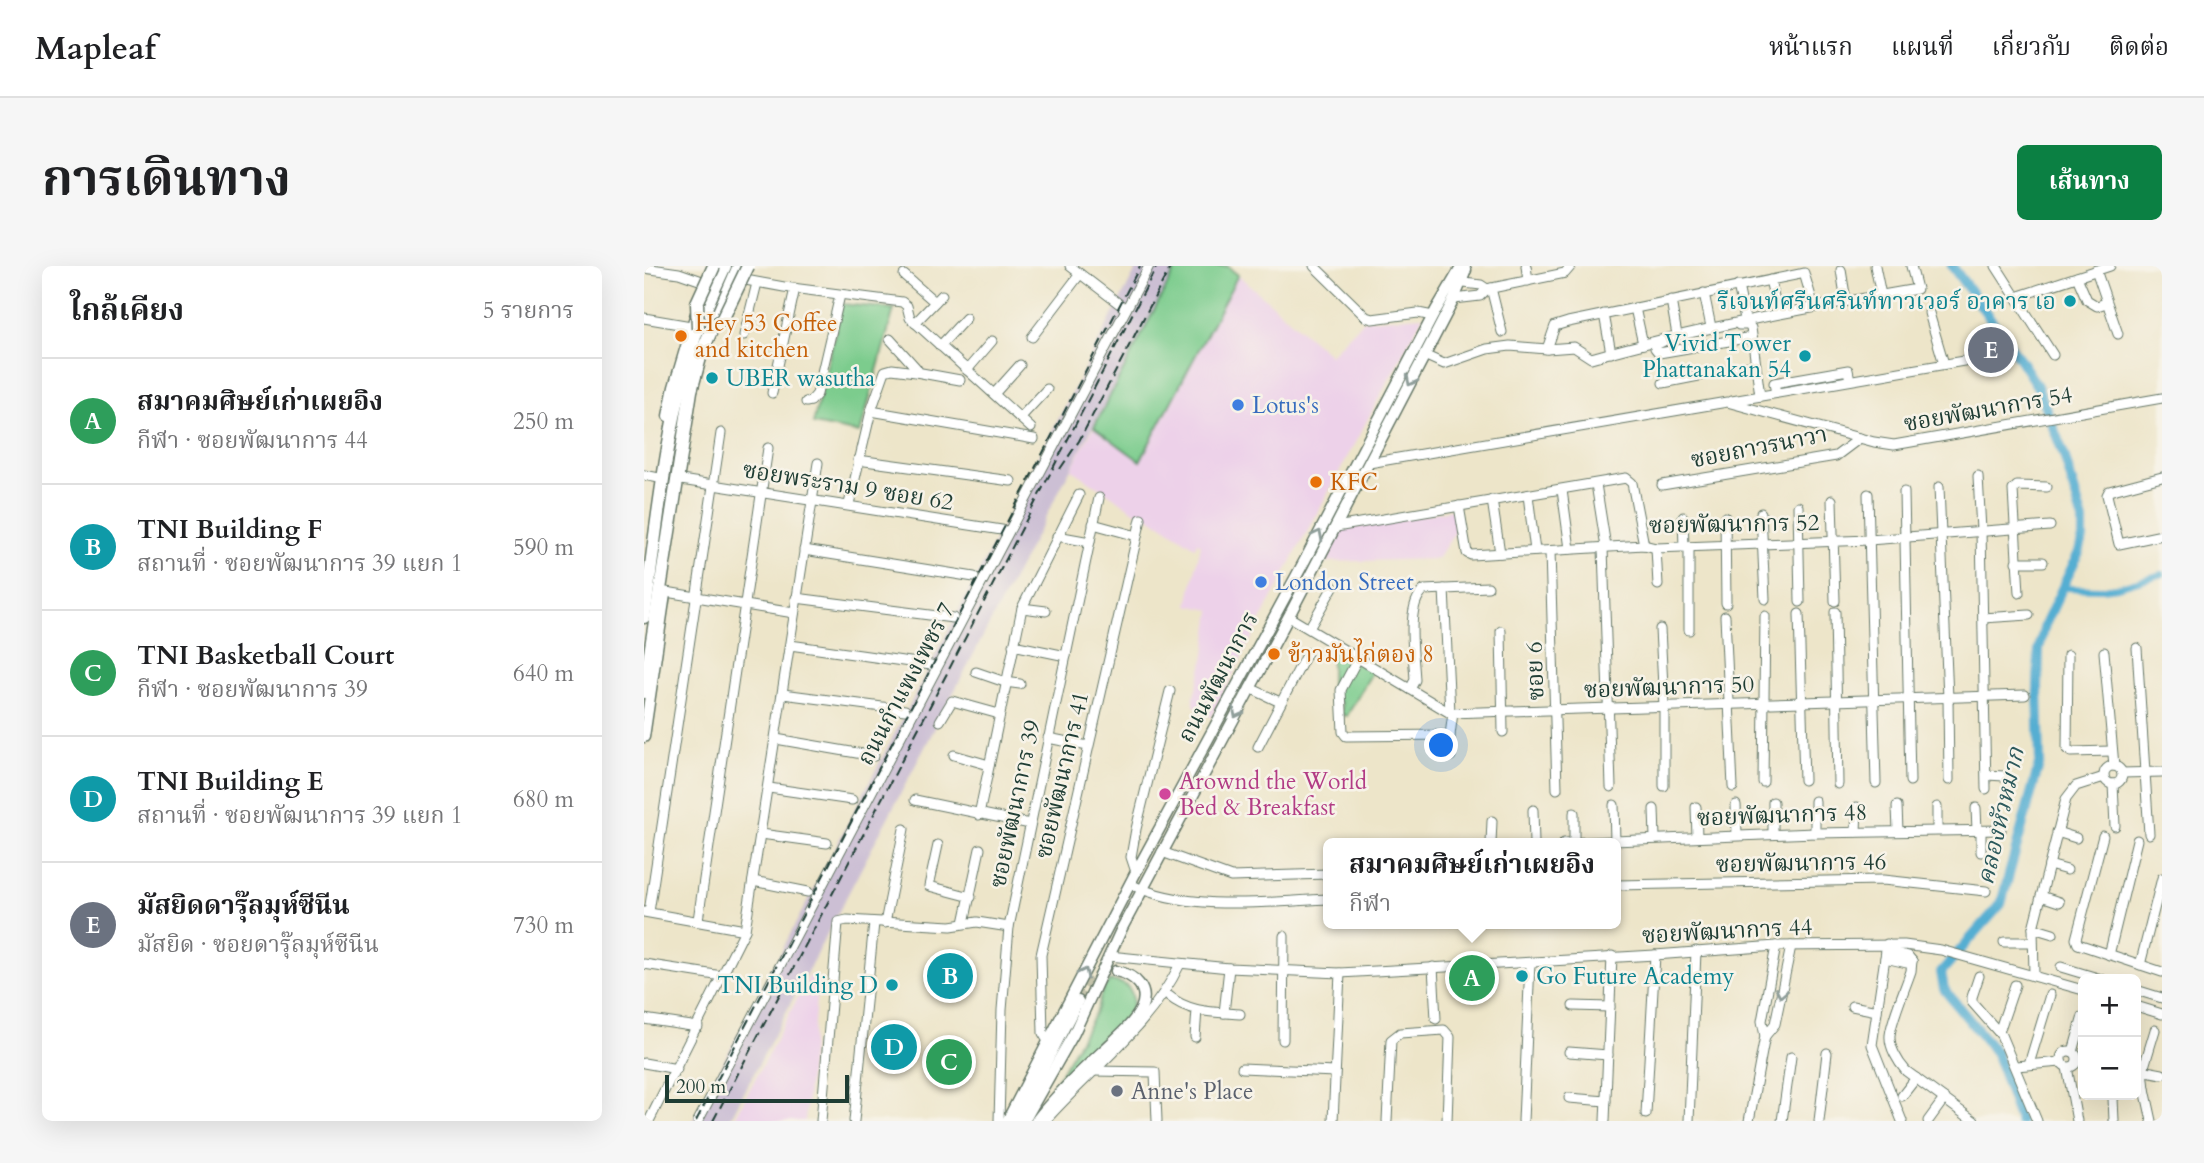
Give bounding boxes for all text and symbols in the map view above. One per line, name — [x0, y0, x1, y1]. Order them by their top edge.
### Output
text: Mapleaf — [35, 26, 156, 71]
text: หน้าแรก — [1769, 31, 1853, 64]
text: แผนที่ — [1891, 31, 1954, 64]
text: เกี่ยวกับ — [1992, 31, 2071, 64]
text: ติดต่อ — [2109, 31, 2169, 64]
button: เส้นทาง — [2017, 145, 2162, 220]
text: การเดินทาง — [42, 146, 291, 213]
place label: รีเจนท์ศรีนศรินท์ทาวเวอร์ อาคาร เอ — [1717, 286, 2056, 317]
text: ใกล้เคียง — [70, 290, 184, 331]
marker: รีเจนท์ศรีนศรินท์ทาวเวอร์ อาคาร เอ — [2062, 293, 2078, 309]
text: 5 รายการ — [483, 295, 574, 326]
place label: Hey 53 Coffee and kitchen — [695, 308, 837, 365]
pin: E — [1968, 324, 2014, 376]
marker: Hey 53 Coffee and kitchen — [673, 328, 689, 344]
place label: Vivid Tower Phattanakan 54 — [1642, 328, 1792, 385]
marker: Vivid Tower Phattanakan 54 — [1797, 348, 1813, 364]
place label: UBER wasutha — [726, 363, 875, 394]
marker: UBER wasutha — [704, 370, 720, 386]
one-way arrow — [1406, 374, 1419, 386]
street label: ซอยพัฒนาการ 54 — [1901, 379, 2075, 439]
text: สมาคมศิษย์เก่าเผยอิง — [137, 384, 383, 419]
place label: Lotus's — [1252, 390, 1319, 421]
marker: Lotus's — [1230, 397, 1246, 413]
text: A — [84, 406, 102, 437]
text: 250 m — [513, 406, 574, 437]
street label: ซอยถาวรนาวา — [1688, 419, 1830, 475]
text: กีฬา · ซอยพัฒนาการ 44 — [137, 425, 368, 456]
street label: ซอยพระราม 9 ซอย 62 — [740, 454, 956, 518]
place label: KFC — [1330, 467, 1378, 498]
marker: KFC — [1308, 474, 1324, 490]
street label: ซอยพัฒนาการ 52 — [1648, 507, 1820, 541]
text: TNI Building F — [137, 512, 323, 547]
one-way arrow — [1309, 530, 1323, 542]
text: B — [85, 532, 101, 563]
text: 590 m — [513, 532, 574, 563]
text: สถานที่ · ซอยพัฒนาการ 39 แยก 1 — [137, 548, 462, 579]
place label: London Street — [1275, 567, 1414, 598]
marker: London Street — [1253, 574, 1269, 590]
street label: ถนนกำแพงเพชร 7 — [850, 597, 962, 771]
street label: ถนนพัฒนาการ — [1170, 606, 1266, 748]
text: TNI Basketball Court — [137, 638, 394, 673]
place label: ข้าวมันไก่ตอง 8 — [1288, 638, 1434, 670]
street label: ซอย 6 — [1518, 641, 1552, 701]
marker: ข้าวมันไก่ตอง 8 — [1266, 646, 1282, 662]
text: C — [84, 658, 102, 689]
text: 640 m — [513, 658, 574, 689]
street label: ซอยพัฒนาการ 50 — [1583, 669, 1755, 705]
text: กีฬา · ซอยพัฒนาการ 39 — [137, 674, 368, 705]
street label: ซอยพัฒนาการ 41 — [1028, 688, 1096, 862]
one-way arrow — [1231, 705, 1245, 718]
street label: ซอยพัฒนาการ 39 — [982, 717, 1048, 891]
your location — [1424, 728, 1458, 762]
water label: คลองหัวหมาก — [1969, 743, 2033, 888]
text: TNI Building E — [137, 764, 324, 799]
place label: Arownd the World Bed & Breakfast — [1179, 766, 1368, 823]
text: D — [83, 784, 103, 815]
text: 680 m — [513, 784, 574, 815]
marker: Arownd the World Bed & Breakfast — [1157, 786, 1173, 802]
street label: ซอยพัฒนาการ 48 — [1696, 797, 1868, 833]
text: สถานที่ · ซอยพัฒนาการ 39 แยก 1 — [137, 800, 462, 831]
popup — [1323, 838, 1621, 929]
street label: ซอยพัฒนาการ 46 — [1715, 846, 1887, 880]
text: สมาคมศิษย์เก่าเผยอิง — [1349, 847, 1595, 882]
text: มัสยิดดารุ๊ลมุห์ซีนีน — [137, 888, 350, 923]
text: กีฬา — [1349, 888, 1391, 919]
text: E — [86, 910, 100, 941]
text: 730 m — [513, 910, 574, 941]
street label: ซอยพัฒนาการ 44 — [1641, 911, 1813, 951]
text: มัสยิด · ซอยดารุ๊ลมุห์ซีนีน — [137, 929, 379, 960]
pin: B — [927, 950, 973, 1002]
pin: A — [1449, 952, 1495, 1004]
place label: Go Future Academy — [1536, 961, 1735, 992]
one-way arrow — [1075, 968, 1089, 981]
marker: Go Future Academy — [1514, 968, 1530, 984]
place label: TNI Building D — [717, 970, 878, 1001]
map controls — [2078, 974, 2141, 1100]
button: + — [2078, 974, 2141, 1037]
marker: TNI Building D — [884, 977, 900, 993]
one-way arrow — [1775, 987, 1790, 999]
pin: D — [871, 1021, 917, 1073]
pin: C — [926, 1036, 972, 1088]
button: − — [2078, 1037, 2141, 1100]
scale bar — [665, 1072, 849, 1104]
text: 200 m — [676, 1074, 726, 1100]
place label: Anne's Place — [1131, 1076, 1253, 1107]
marker: Anne's Place — [1109, 1083, 1125, 1099]

